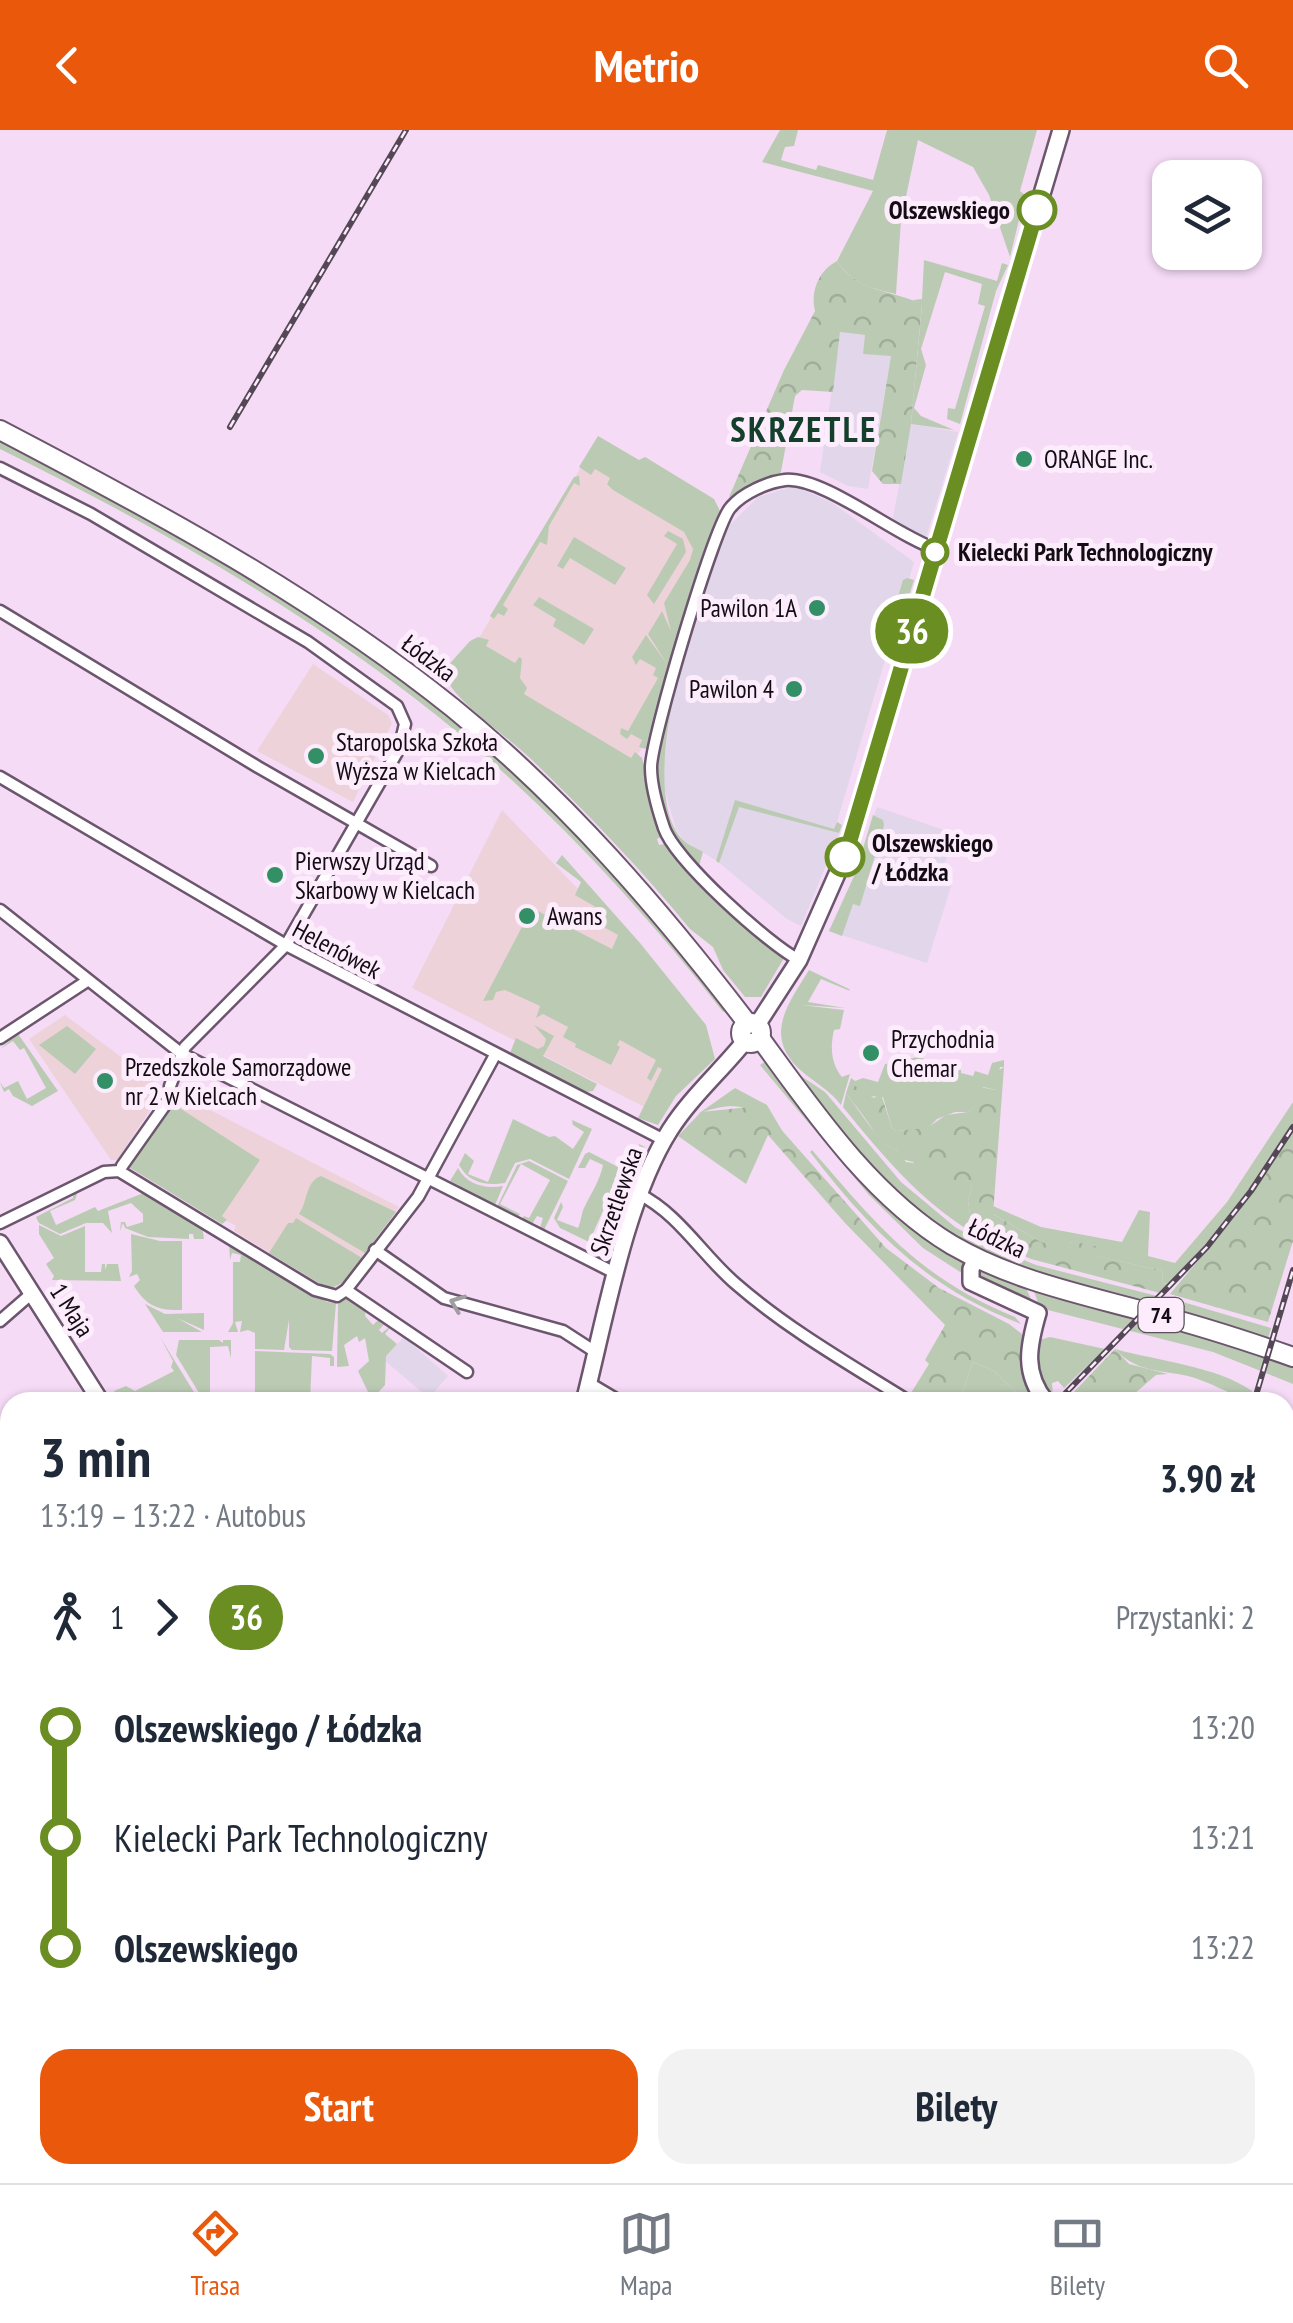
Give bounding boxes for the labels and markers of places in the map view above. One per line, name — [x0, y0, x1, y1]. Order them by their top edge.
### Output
marker: Olszewskiego — [1018, 191, 1056, 229]
place label: Olszewskiego — [889, 194, 1010, 226]
place label: ORANGE Inc. — [1044, 443, 1153, 475]
marker: ORANGE Inc. — [1013, 448, 1035, 470]
place label: Kielecki Park Technologiczny — [958, 536, 1213, 568]
marker: Kielecki Park Technologiczny — [922, 539, 948, 565]
place label: Pawilon 1A — [700, 592, 797, 624]
marker: Pawilon 1A — [806, 597, 828, 619]
place label: Pawilon 4 — [689, 673, 774, 705]
marker: Pawilon 4 — [783, 678, 805, 700]
place label: Staropolska Szkoła Wyższa w Kielcach — [336, 726, 498, 787]
marker: Staropolska Szkoła Wyższa w Kielcach — [305, 745, 327, 767]
place label: Olszewskiego / Łódzka — [871, 827, 993, 888]
marker: Olszewskiego / Łódzka — [826, 838, 864, 876]
place label: Pierwszy Urząd Skarbowy w Kielcach — [295, 845, 475, 906]
marker: Pierwszy Urząd Skarbowy w Kielcach — [264, 864, 286, 886]
place label: Awans — [547, 900, 603, 932]
marker: Awans — [516, 905, 538, 927]
place label: Przychodnia Chemar — [891, 1023, 995, 1084]
marker: Przychodnia Chemar — [860, 1042, 882, 1064]
place label: Przedszkole Samorządowe nr 2 w Kielcach — [125, 1051, 351, 1112]
marker: Przedszkole Samorządowe nr 2 w Kielcach — [94, 1070, 116, 1092]

